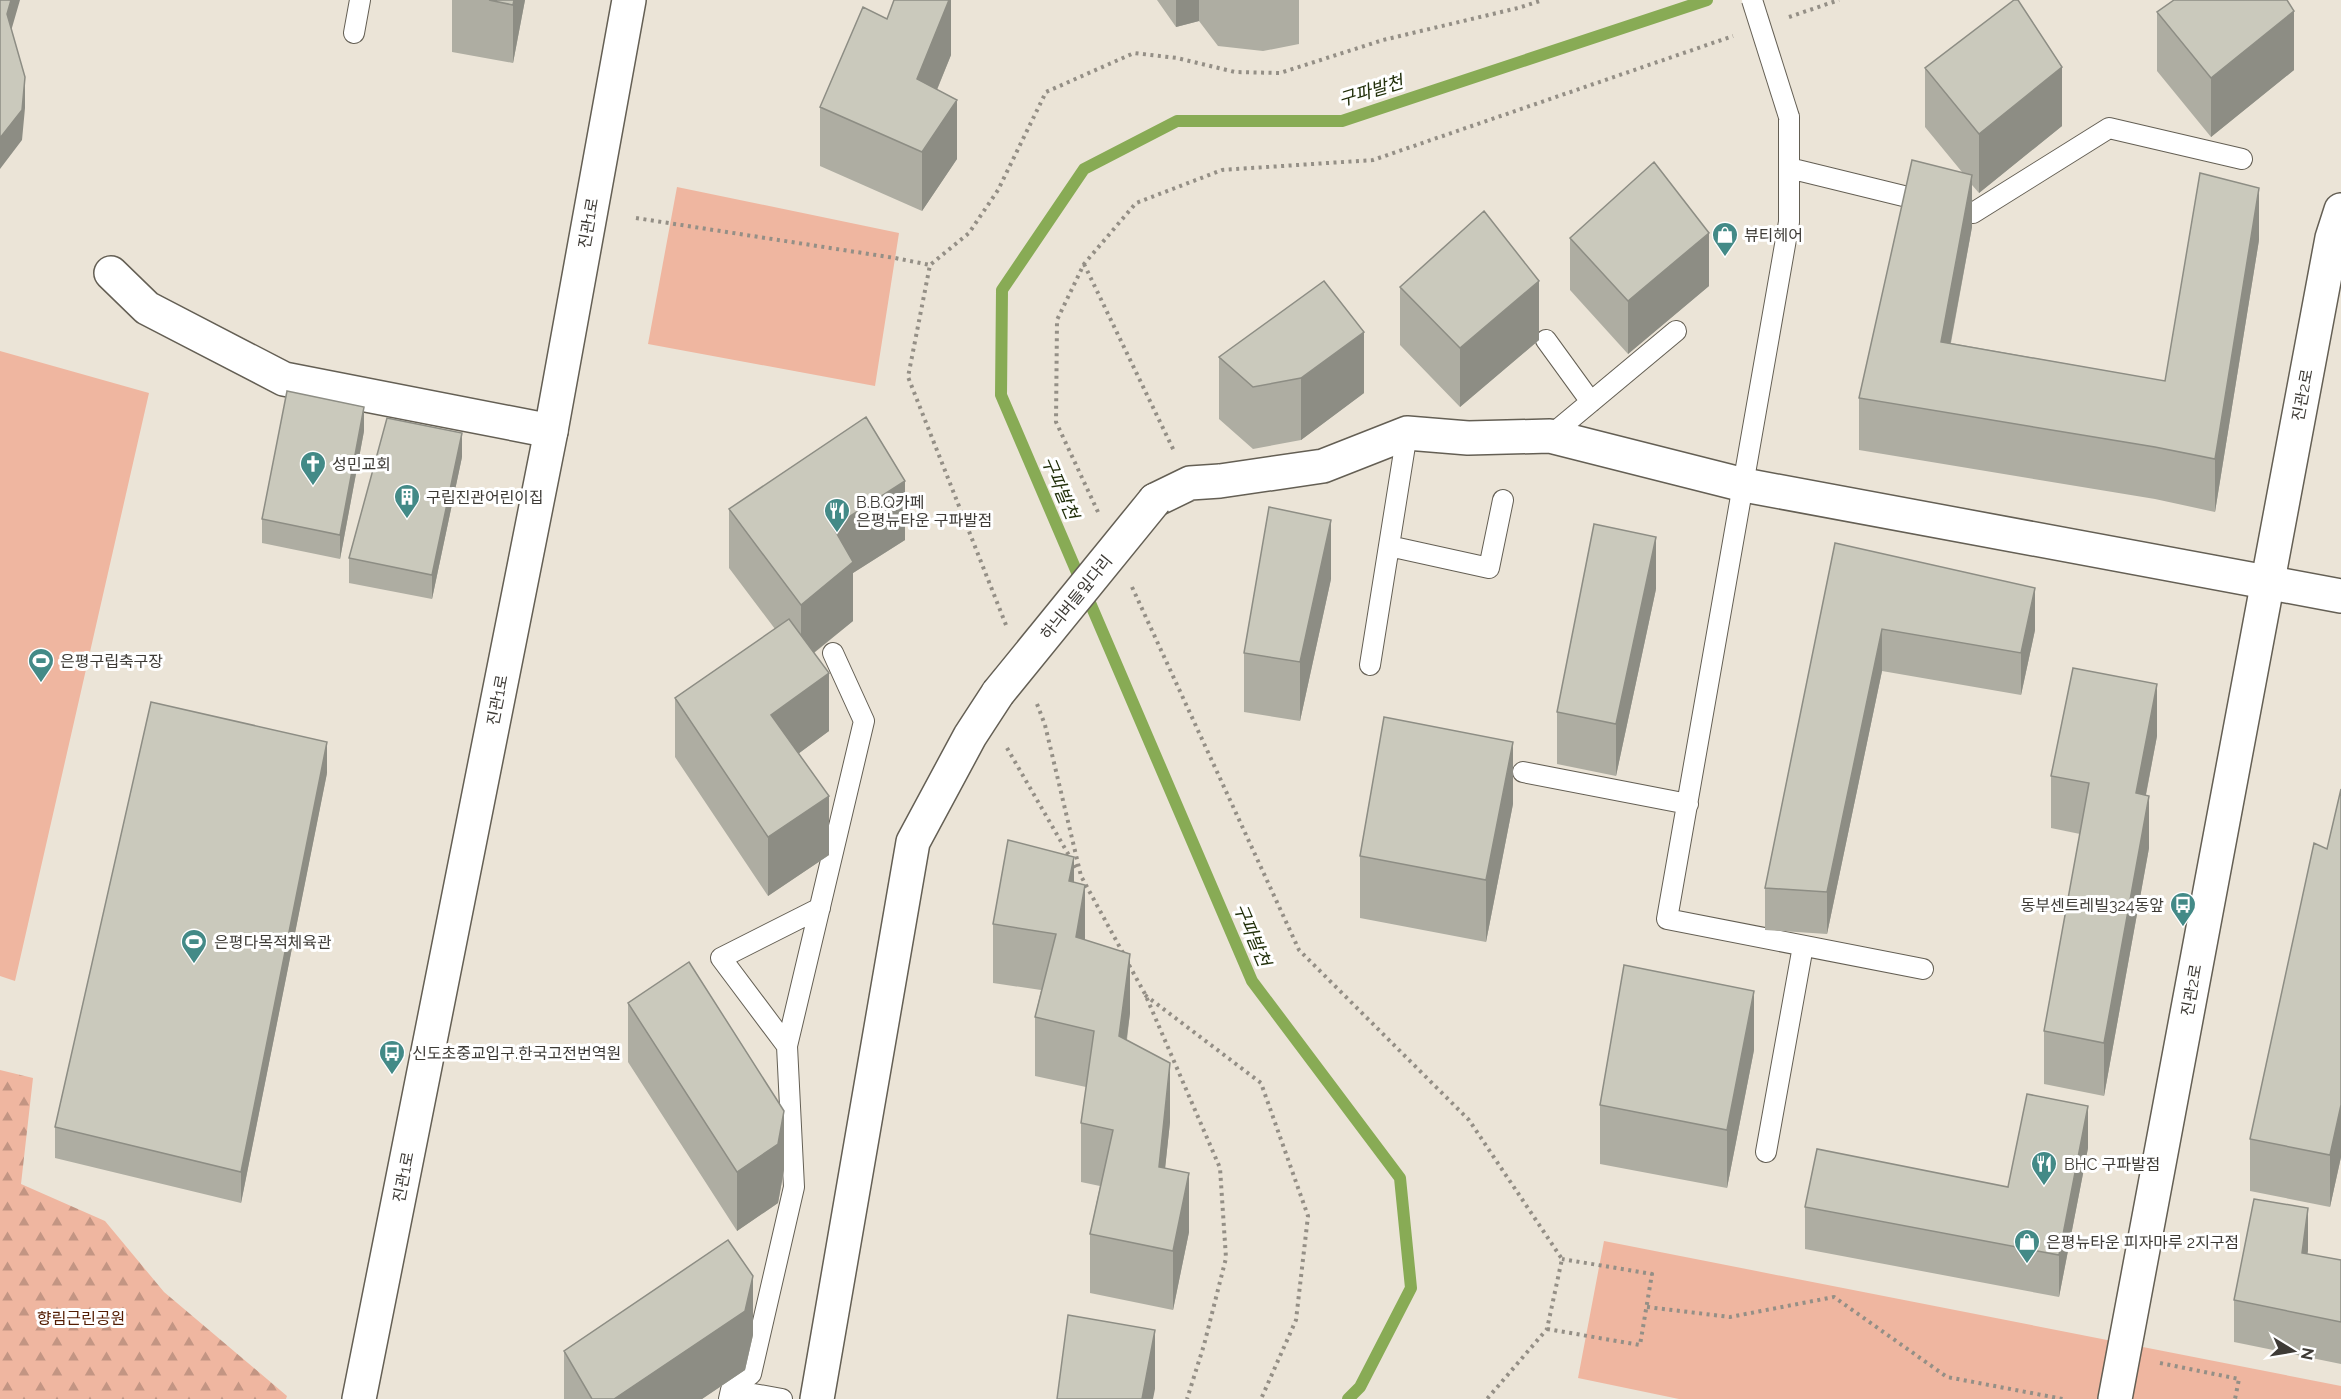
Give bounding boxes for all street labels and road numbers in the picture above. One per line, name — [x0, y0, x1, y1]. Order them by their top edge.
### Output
street label: 진관1로 — [575, 196, 602, 250]
street label: 진관2로 — [2288, 367, 2317, 423]
street label: 하늬버들잎다리 — [1037, 551, 1116, 643]
street label: 진관1로 — [483, 673, 512, 727]
street label: 진관2로 — [2178, 962, 2205, 1018]
street label: 진관1로 — [389, 1150, 418, 1204]

